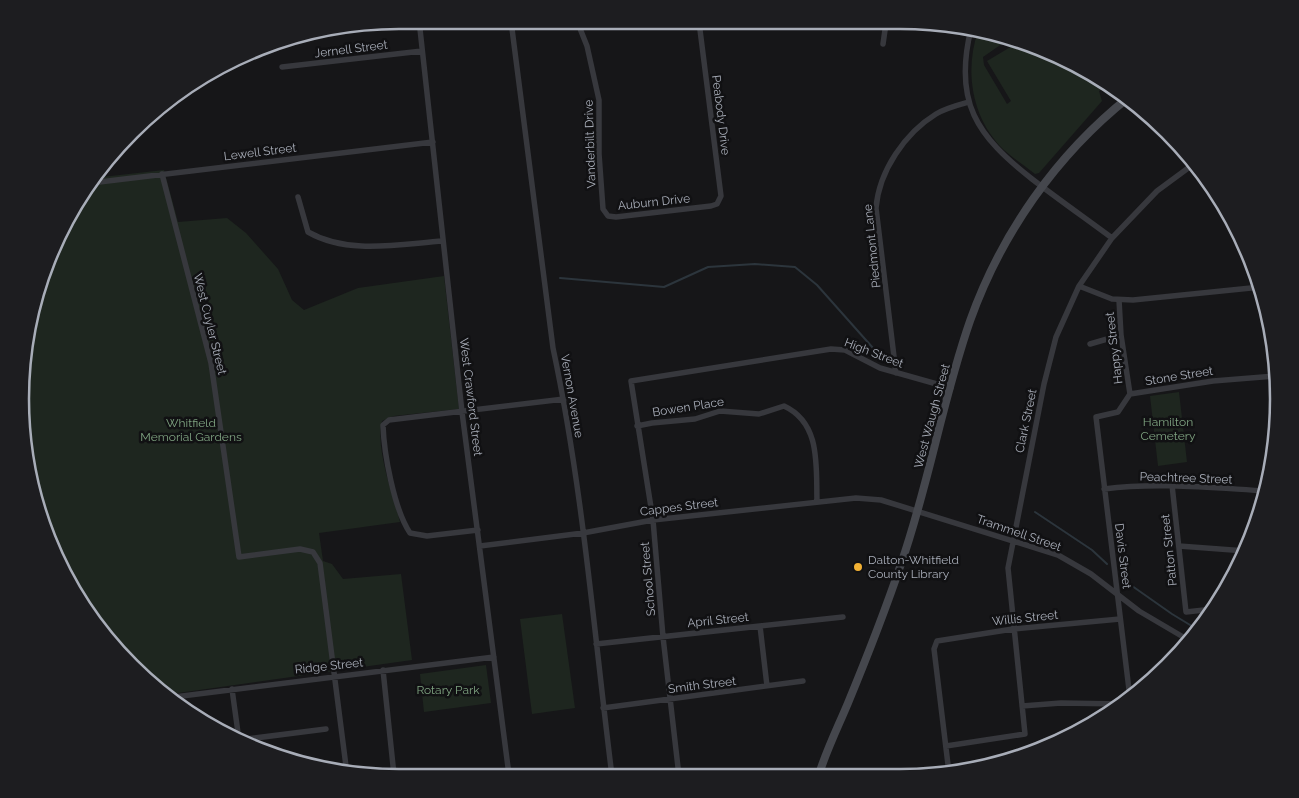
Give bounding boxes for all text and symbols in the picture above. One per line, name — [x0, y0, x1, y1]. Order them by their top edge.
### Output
street label: Jernell Street — [314, 38, 388, 60]
street label: Peabody Drive — [709, 74, 733, 156]
street label: Vanderbilt Drive — [581, 99, 599, 189]
street label: Lewell Street — [223, 141, 297, 163]
street label: Auburn Drive — [617, 191, 691, 213]
street label: Piedmont Lane — [861, 203, 883, 289]
street label: West Cuyler Street — [191, 272, 229, 376]
street label: Happy Street — [1103, 311, 1125, 385]
street label: High Street — [842, 335, 906, 371]
street label: West Crawford Street — [457, 337, 485, 457]
street label: Vernon Avenue — [558, 353, 586, 439]
street label: West Waugh Street — [911, 362, 953, 470]
street label: Stone Street — [1144, 364, 1214, 388]
street label: Clark Street — [1012, 388, 1040, 454]
street label: Bowen Place — [651, 394, 725, 420]
park label: Hamilton Cemetery — [1141, 415, 1196, 443]
park label: Whitfield Memorial Gardens — [140, 416, 242, 444]
street label: Peachtree Street — [1139, 469, 1233, 487]
street label: Cappes Street — [639, 495, 719, 519]
street label: Trammell Street — [975, 512, 1063, 554]
street label: Patton Street — [1158, 513, 1180, 587]
street label: Davis Street — [1112, 522, 1134, 590]
street label: School Street — [638, 541, 658, 617]
place label: Dalton-Whitfield County Library — [868, 553, 959, 581]
marker: Dalton-Whitfield County Library — [852, 561, 864, 573]
street label: Willis Street — [991, 608, 1059, 628]
street label: April Street — [687, 610, 749, 630]
street label: Ridge Street — [294, 655, 364, 677]
street label: Smith Street — [667, 674, 737, 696]
park label: Rotary Park — [416, 683, 480, 697]

